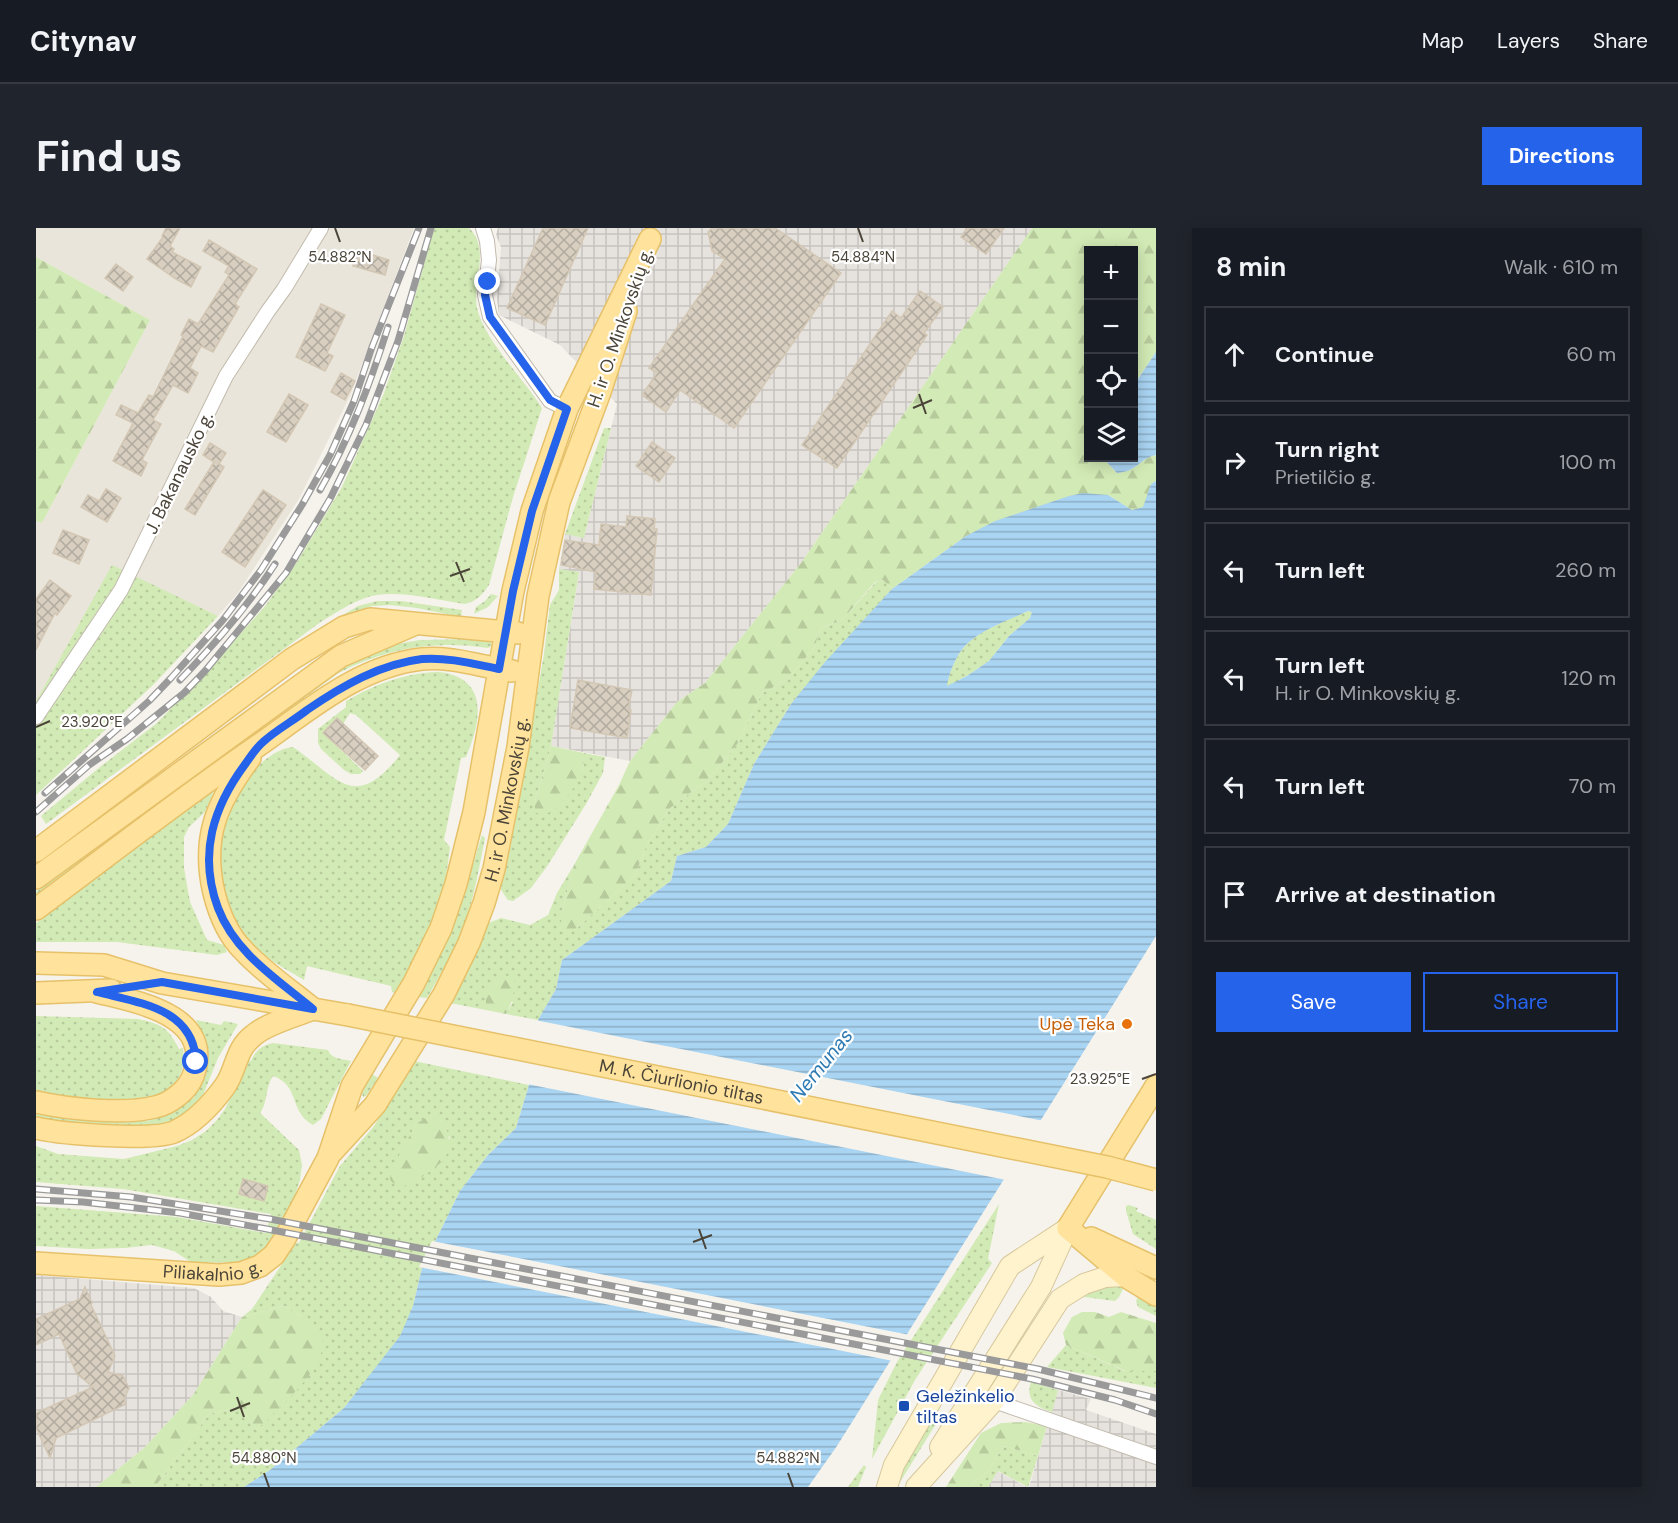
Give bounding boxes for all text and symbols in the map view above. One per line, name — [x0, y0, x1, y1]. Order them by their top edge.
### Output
text: Citynav — [30, 23, 136, 60]
text: Map — [1422, 27, 1464, 55]
text: Layers — [1497, 27, 1560, 55]
text: Share — [1593, 27, 1648, 55]
button: Directions — [1482, 127, 1642, 185]
text: Find us — [36, 129, 182, 184]
street label: H. ir O. Minkovskių g. — [582, 245, 658, 411]
map controls — [1084, 246, 1138, 462]
button: + — [1084, 246, 1138, 300]
text: 54.882°N — [308, 247, 372, 267]
text: 54.884°N — [831, 247, 895, 267]
text: 8 min — [1216, 250, 1286, 284]
text: Walk · 610 m — [1504, 254, 1618, 280]
route end — [474, 268, 500, 294]
button: − — [1084, 300, 1138, 354]
icon: ahead — [1218, 338, 1251, 371]
text: Continue — [1275, 340, 1374, 369]
text: 60 m — [1567, 341, 1616, 367]
button: locate — [1084, 354, 1138, 408]
street label: J. Bakanausko g. — [139, 408, 219, 538]
button: layers — [1084, 408, 1138, 462]
text: Turn right — [1275, 435, 1380, 464]
icon: right — [1218, 446, 1251, 479]
text: 100 m — [1559, 449, 1616, 475]
text: Prietilčio g. — [1275, 464, 1375, 490]
icon: left — [1218, 554, 1251, 587]
text: Turn left — [1275, 556, 1365, 585]
text: 260 m — [1555, 557, 1616, 583]
text: Turn left — [1275, 651, 1365, 680]
icon: left — [1218, 662, 1251, 695]
text: 120 m — [1562, 665, 1616, 691]
text: H. ir O. Minkovskių g. — [1275, 680, 1460, 706]
text: 23.920°E — [61, 712, 123, 732]
street label: H. ir O. Minkovskių g. — [479, 716, 534, 885]
icon: left — [1218, 770, 1251, 803]
text: Turn left — [1275, 772, 1365, 801]
text: 70 m — [1569, 773, 1616, 799]
icon: arrive — [1218, 878, 1251, 911]
text: Arrive at destination — [1275, 880, 1496, 909]
button: Save — [1216, 972, 1411, 1032]
button: Share — [1423, 972, 1618, 1032]
place label: Upė Teka — [1039, 1012, 1115, 1036]
marker: Upė Teka — [1120, 1017, 1134, 1031]
water label: Nemunas — [784, 1023, 858, 1107]
route start — [182, 1048, 208, 1074]
street label: M. K. Čiurlionio tiltas — [597, 1054, 766, 1110]
text: 23.925°E — [1070, 1069, 1130, 1089]
street label: Piliakalnio g. — [162, 1254, 265, 1287]
place label: Geležinkelio tiltas — [916, 1384, 1015, 1429]
marker: Geležinkelio tiltas — [897, 1399, 911, 1413]
text: 54.880°N — [231, 1448, 297, 1468]
text: 54.882°N — [756, 1448, 820, 1468]

